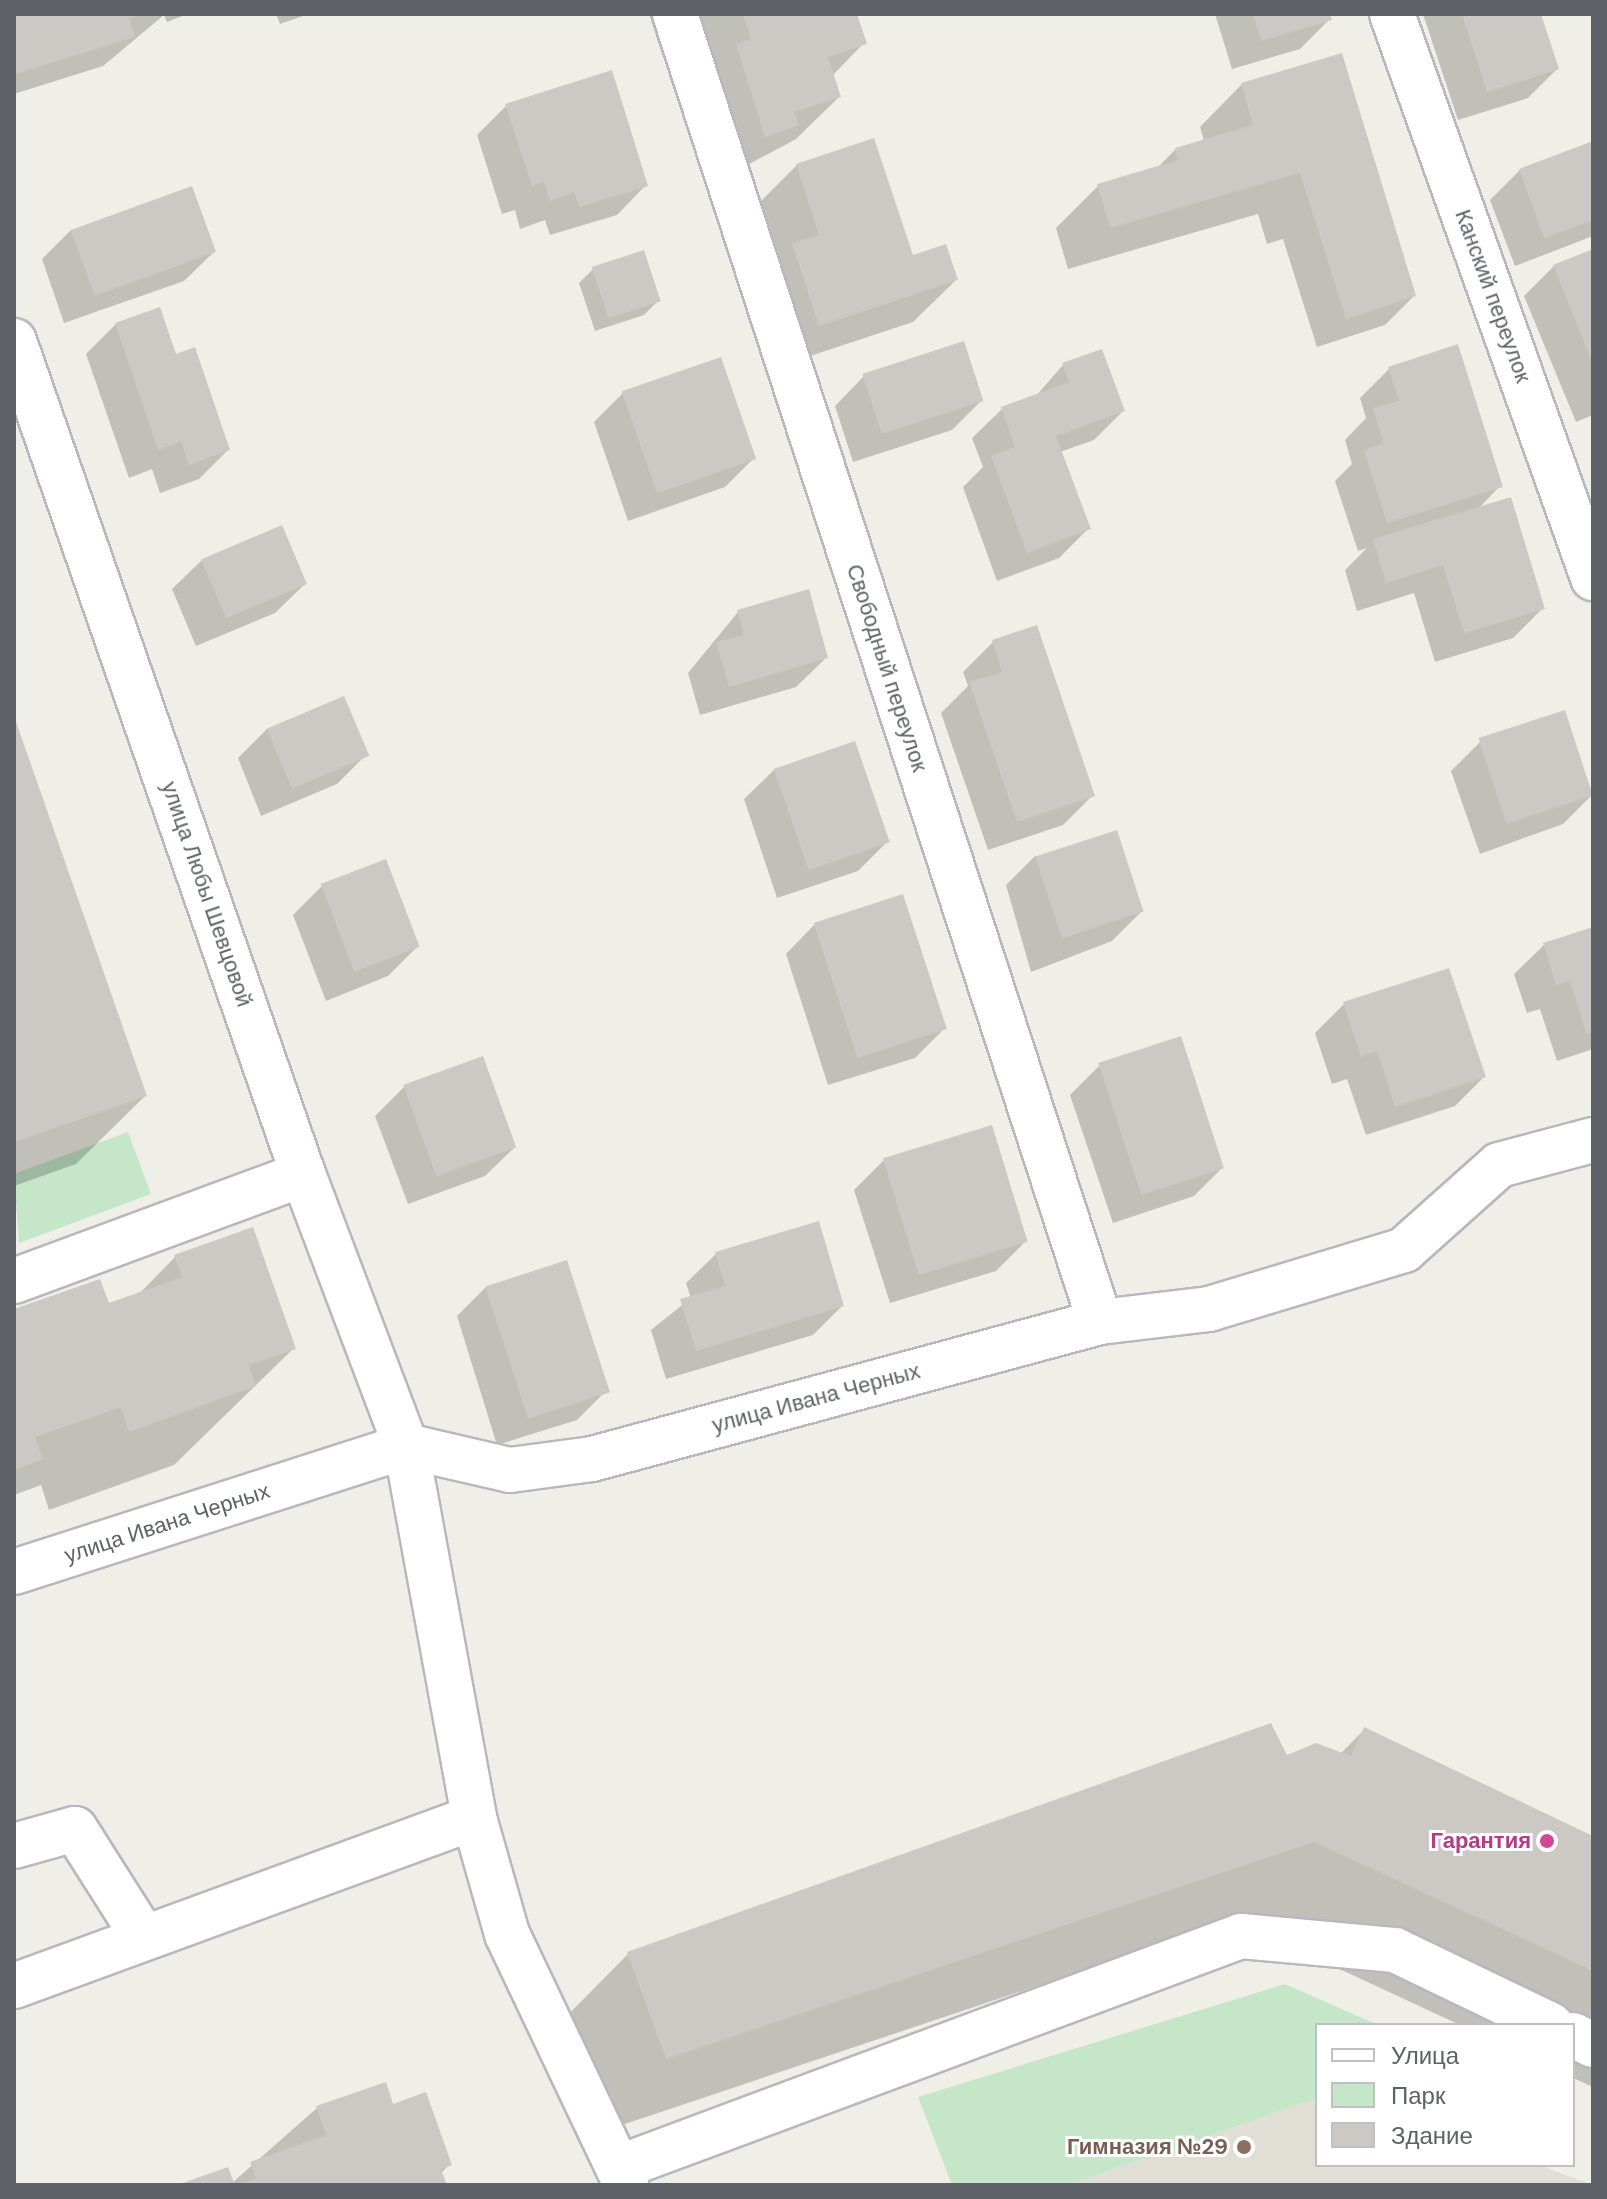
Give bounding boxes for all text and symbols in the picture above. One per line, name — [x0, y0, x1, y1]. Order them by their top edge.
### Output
street label: Канский переулок — [1449, 206, 1537, 386]
street label: Свободный переулок — [841, 561, 933, 775]
street label: улица Любы Шевцовой — [156, 778, 258, 1010]
street label: улица Ивана Черных — [709, 1358, 923, 1438]
street label: улица Ивана Черных — [61, 1477, 273, 1569]
place label: Гарантия — [1430, 1828, 1531, 1854]
marker: Гарантия — [1538, 1832, 1556, 1850]
legend — [1315, 2023, 1575, 2167]
text: Улица — [1391, 2040, 1459, 2071]
text: Парк — [1391, 2080, 1445, 2111]
text: Здание — [1391, 2120, 1473, 2151]
place label: Гимназия №29 — [1067, 2134, 1228, 2160]
marker: Гимназия №29 — [1235, 2138, 1253, 2156]

